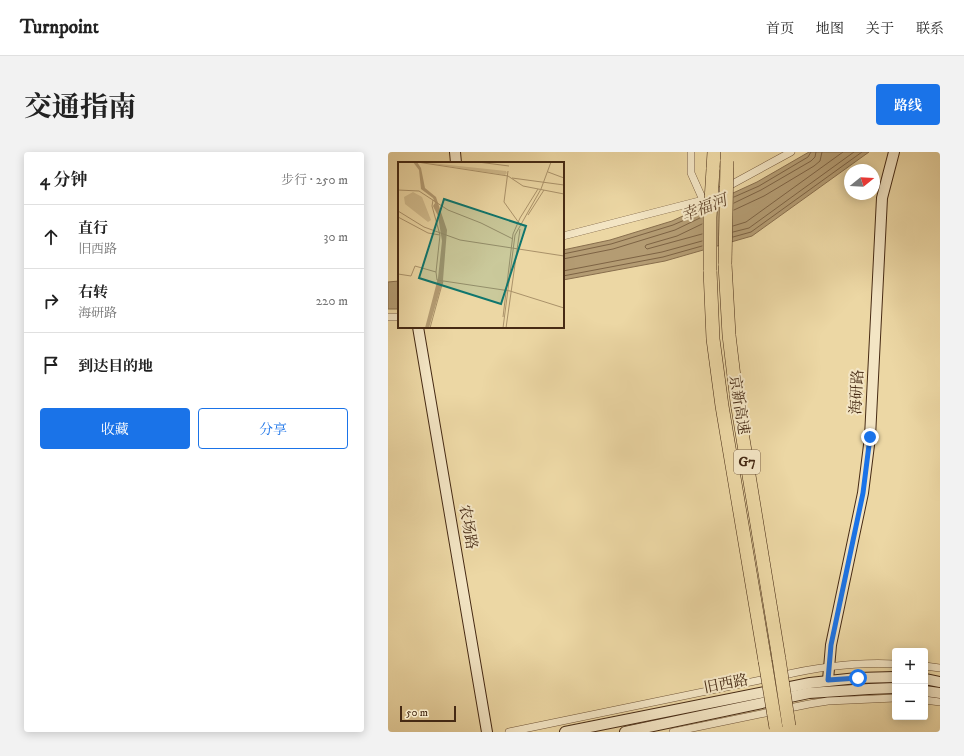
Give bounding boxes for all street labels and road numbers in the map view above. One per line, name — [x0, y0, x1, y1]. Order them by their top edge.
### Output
street label: 海研路 — [846, 369, 868, 415]
street label: 京新高速 — [725, 374, 753, 436]
road number: G7 — [734, 450, 760, 474]
street label: 农场路 — [455, 503, 481, 551]
street label: 旧西路 — [702, 670, 750, 698]

